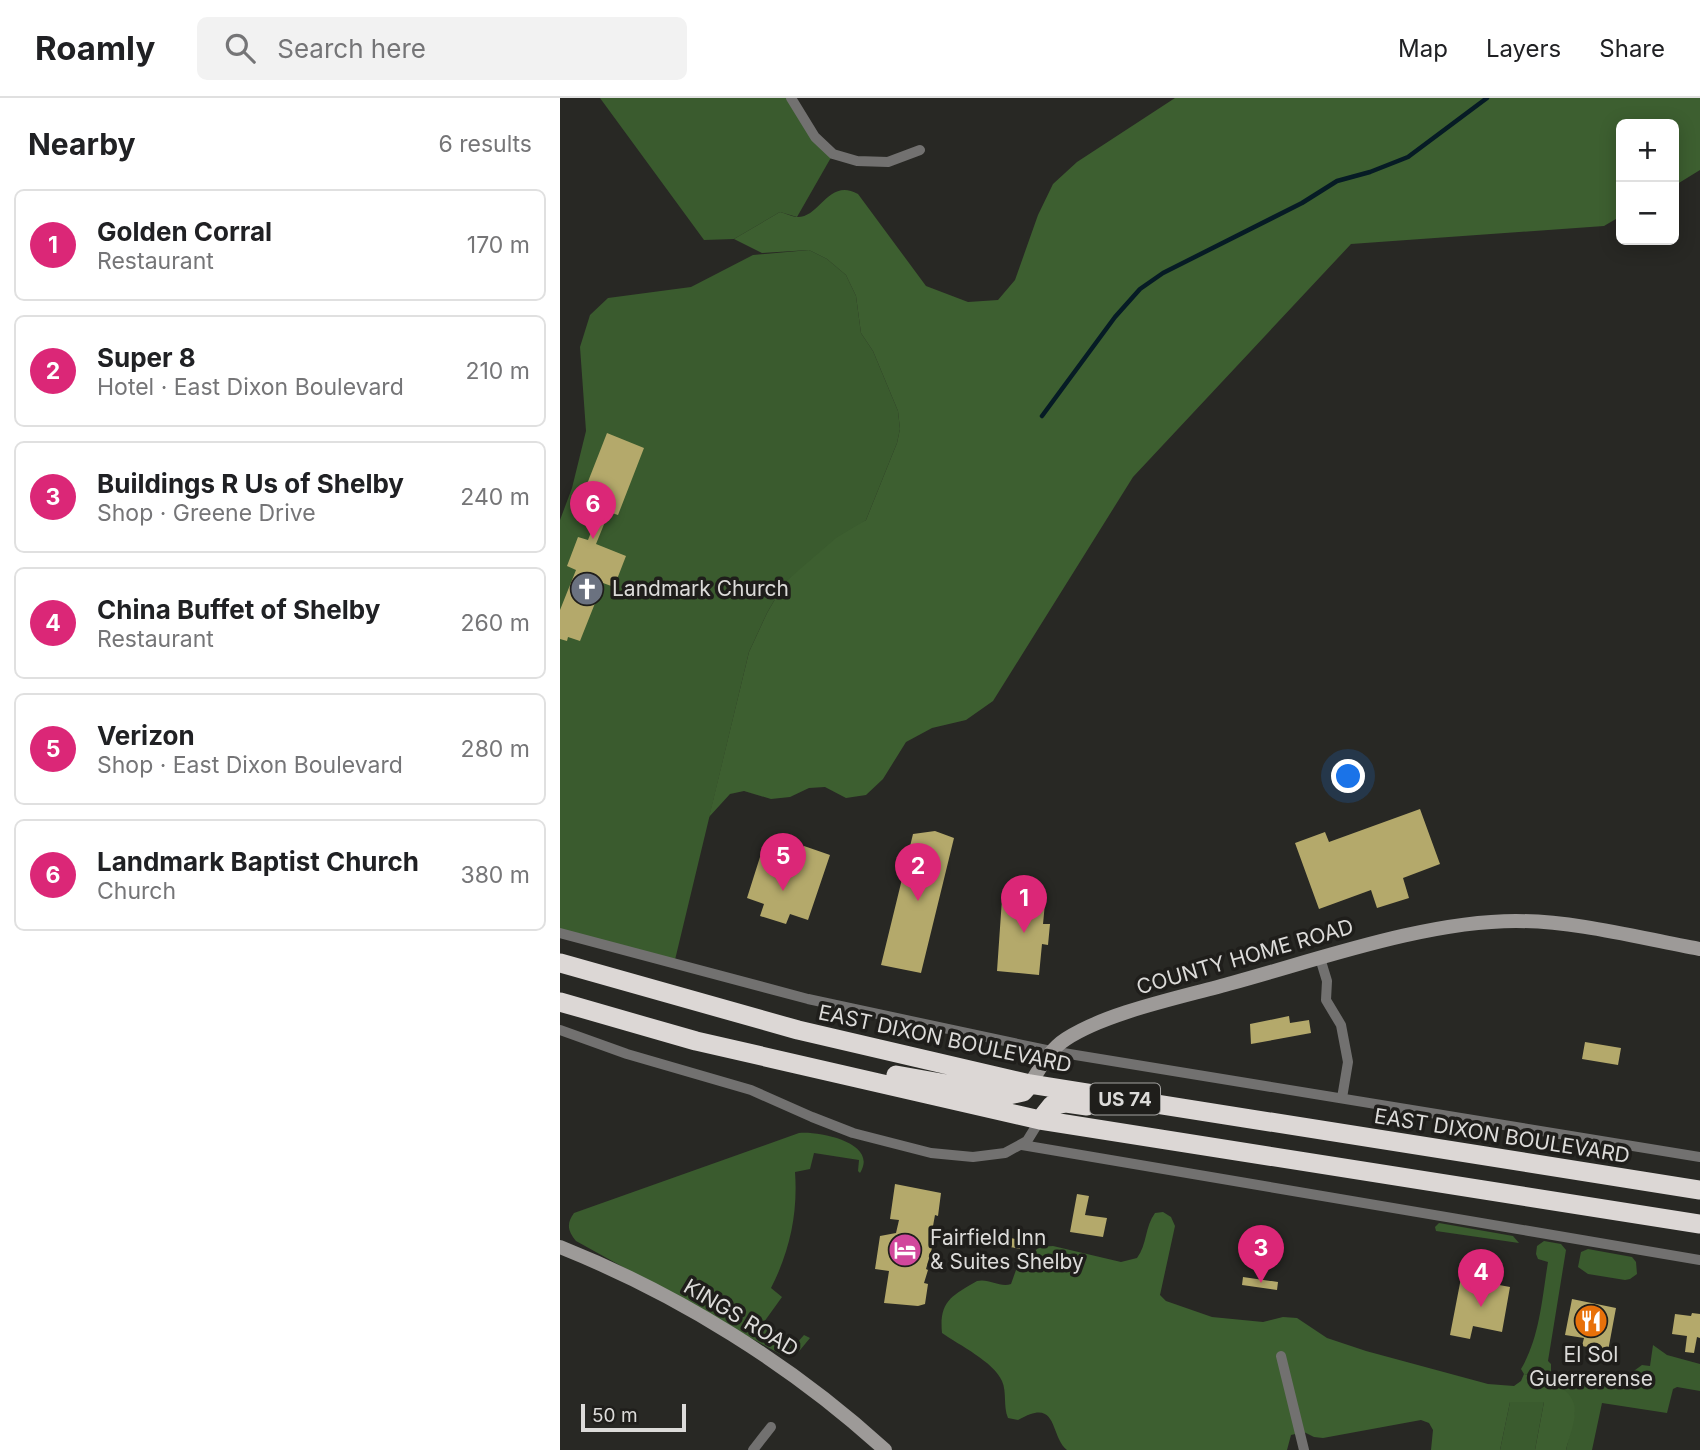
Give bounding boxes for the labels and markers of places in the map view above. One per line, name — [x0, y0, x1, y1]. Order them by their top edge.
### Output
pin: 6 — [570, 481, 616, 539]
church icon: Landmark Church — [568, 570, 606, 608]
place label: Landmark Church — [612, 576, 789, 601]
pin: 5 — [760, 833, 806, 891]
pin: 2 — [895, 843, 941, 901]
pin: 1 — [1001, 875, 1047, 933]
place label: Fairfield Inn & Suites Shelby — [930, 1225, 1084, 1274]
pin: 3 — [1238, 1225, 1284, 1283]
hotel icon: Fairfield Inn & Suites Shelby — [886, 1231, 924, 1269]
pin: 4 — [1458, 1249, 1504, 1307]
restaurant icon: El Sol Guerrerense — [1572, 1302, 1610, 1340]
place label: El Sol Guerrerense — [1529, 1342, 1653, 1391]

